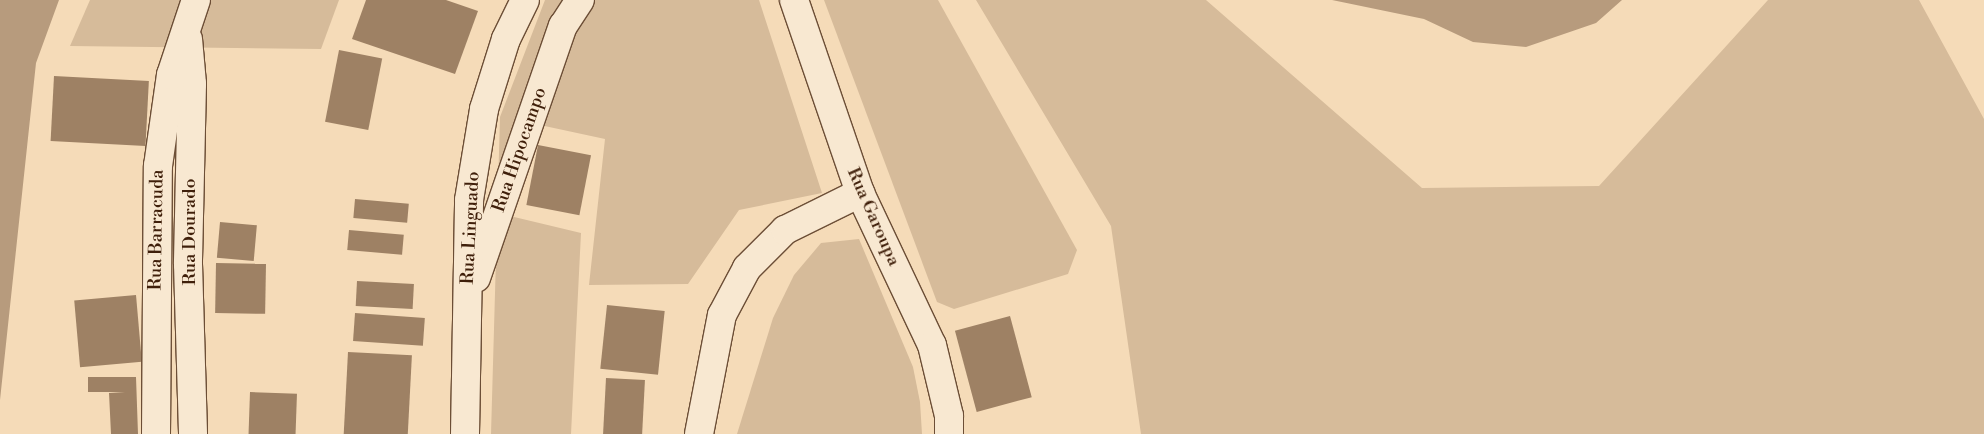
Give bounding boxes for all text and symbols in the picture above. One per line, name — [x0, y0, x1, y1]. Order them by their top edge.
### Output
street label: Rua Hipocampo — [488, 85, 552, 215]
street label: Rua Garoupa — [842, 164, 904, 270]
street label: Rua Barracuda — [145, 169, 169, 291]
street label: Rua Linguado — [457, 171, 485, 285]
street label: Rua Dourado — [179, 178, 201, 286]

